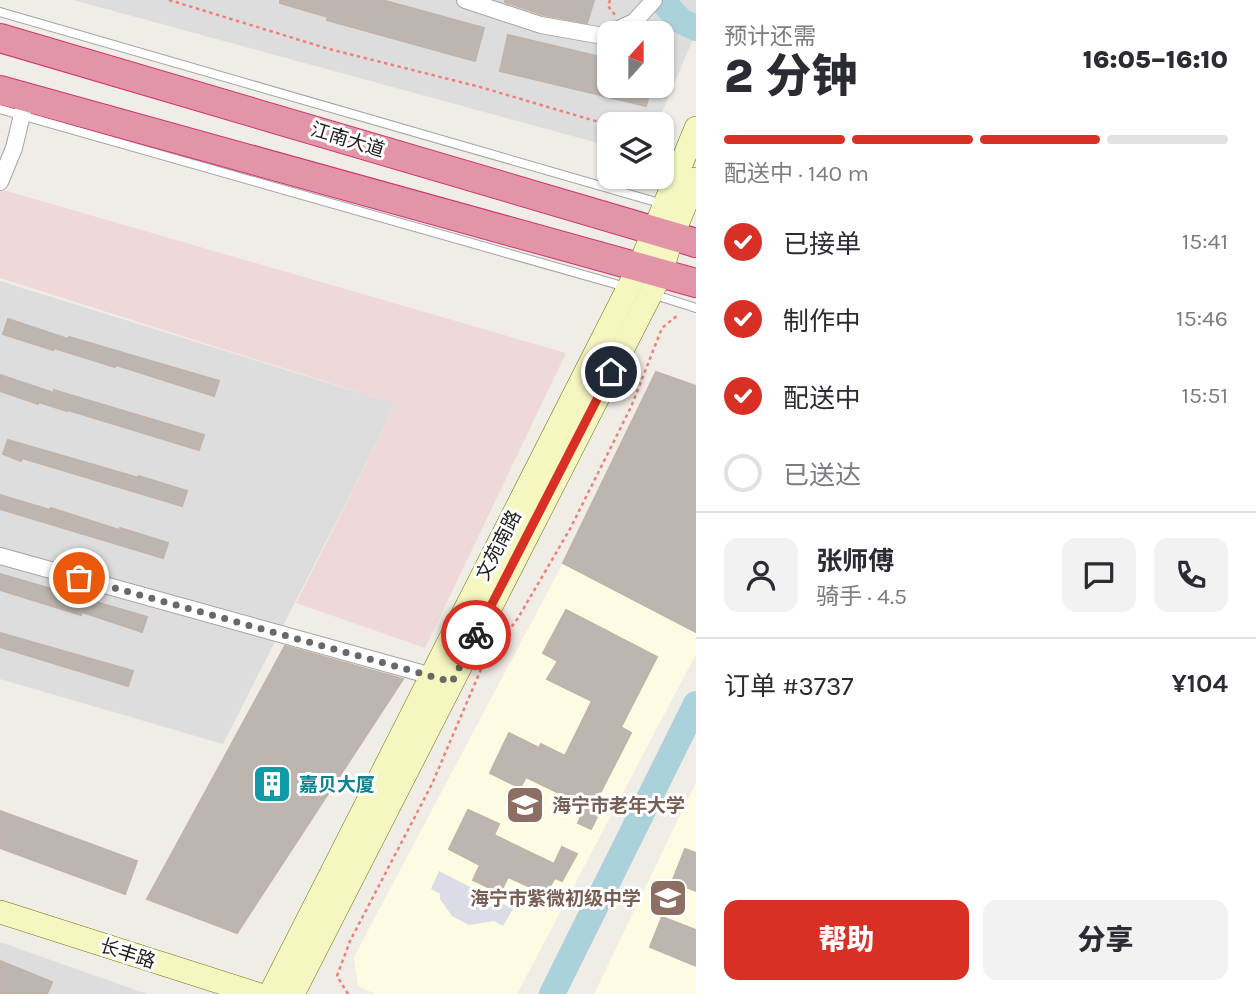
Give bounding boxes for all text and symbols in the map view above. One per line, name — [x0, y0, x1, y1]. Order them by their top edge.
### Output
north arrow — [597, 21, 674, 98]
map controls — [597, 21, 674, 189]
text: 预计还需 — [724, 23, 816, 50]
text: 16:05–16:10 — [1083, 44, 1228, 75]
text: 2 分钟 — [724, 50, 857, 104]
button: layers — [597, 112, 674, 189]
street label: 江南大道 — [308, 118, 387, 162]
text: 配送中 · 140 m — [724, 160, 869, 187]
icon: check — [724, 223, 762, 261]
text: 15:41 — [1182, 228, 1228, 255]
text: 已接单 — [783, 229, 861, 260]
icon: check — [724, 300, 762, 338]
text: 15:46 — [1176, 305, 1228, 332]
text: 制作中 — [783, 306, 861, 337]
pin — [581, 342, 641, 402]
icon: home — [592, 353, 630, 391]
icon: check — [724, 377, 762, 415]
text: 15:51 — [1182, 382, 1228, 409]
text: 配送中 — [783, 383, 861, 414]
text: 已送达 — [783, 460, 861, 491]
street label: 文苑南路 — [472, 507, 526, 584]
button: person — [724, 538, 798, 612]
button: chat — [1062, 538, 1136, 612]
button: phone — [1154, 538, 1228, 612]
text: 张师傅 — [816, 546, 894, 577]
pin — [49, 548, 109, 608]
icon: bag — [60, 559, 98, 597]
text: 骑手 · 4.5 — [816, 583, 907, 610]
courier — [441, 600, 511, 670]
icon: bike — [457, 616, 495, 654]
text: ¥104 — [1172, 668, 1228, 699]
text: 订单 #3737 — [724, 671, 854, 702]
building icon: 嘉贝大厦 — [251, 763, 293, 805]
place label: 嘉贝大厦 — [299, 774, 375, 796]
school or university icon: 海宁市老年大学 — [504, 784, 546, 826]
place label: 海宁市老年大学 — [552, 795, 685, 817]
school or university icon: 海宁市紫微初级中学 — [647, 877, 689, 919]
place label: 海宁市紫微初级中学 — [470, 888, 641, 910]
button: 帮助 — [724, 900, 969, 980]
button: 分享 — [983, 900, 1228, 980]
street label: 长丰路 — [97, 935, 158, 973]

